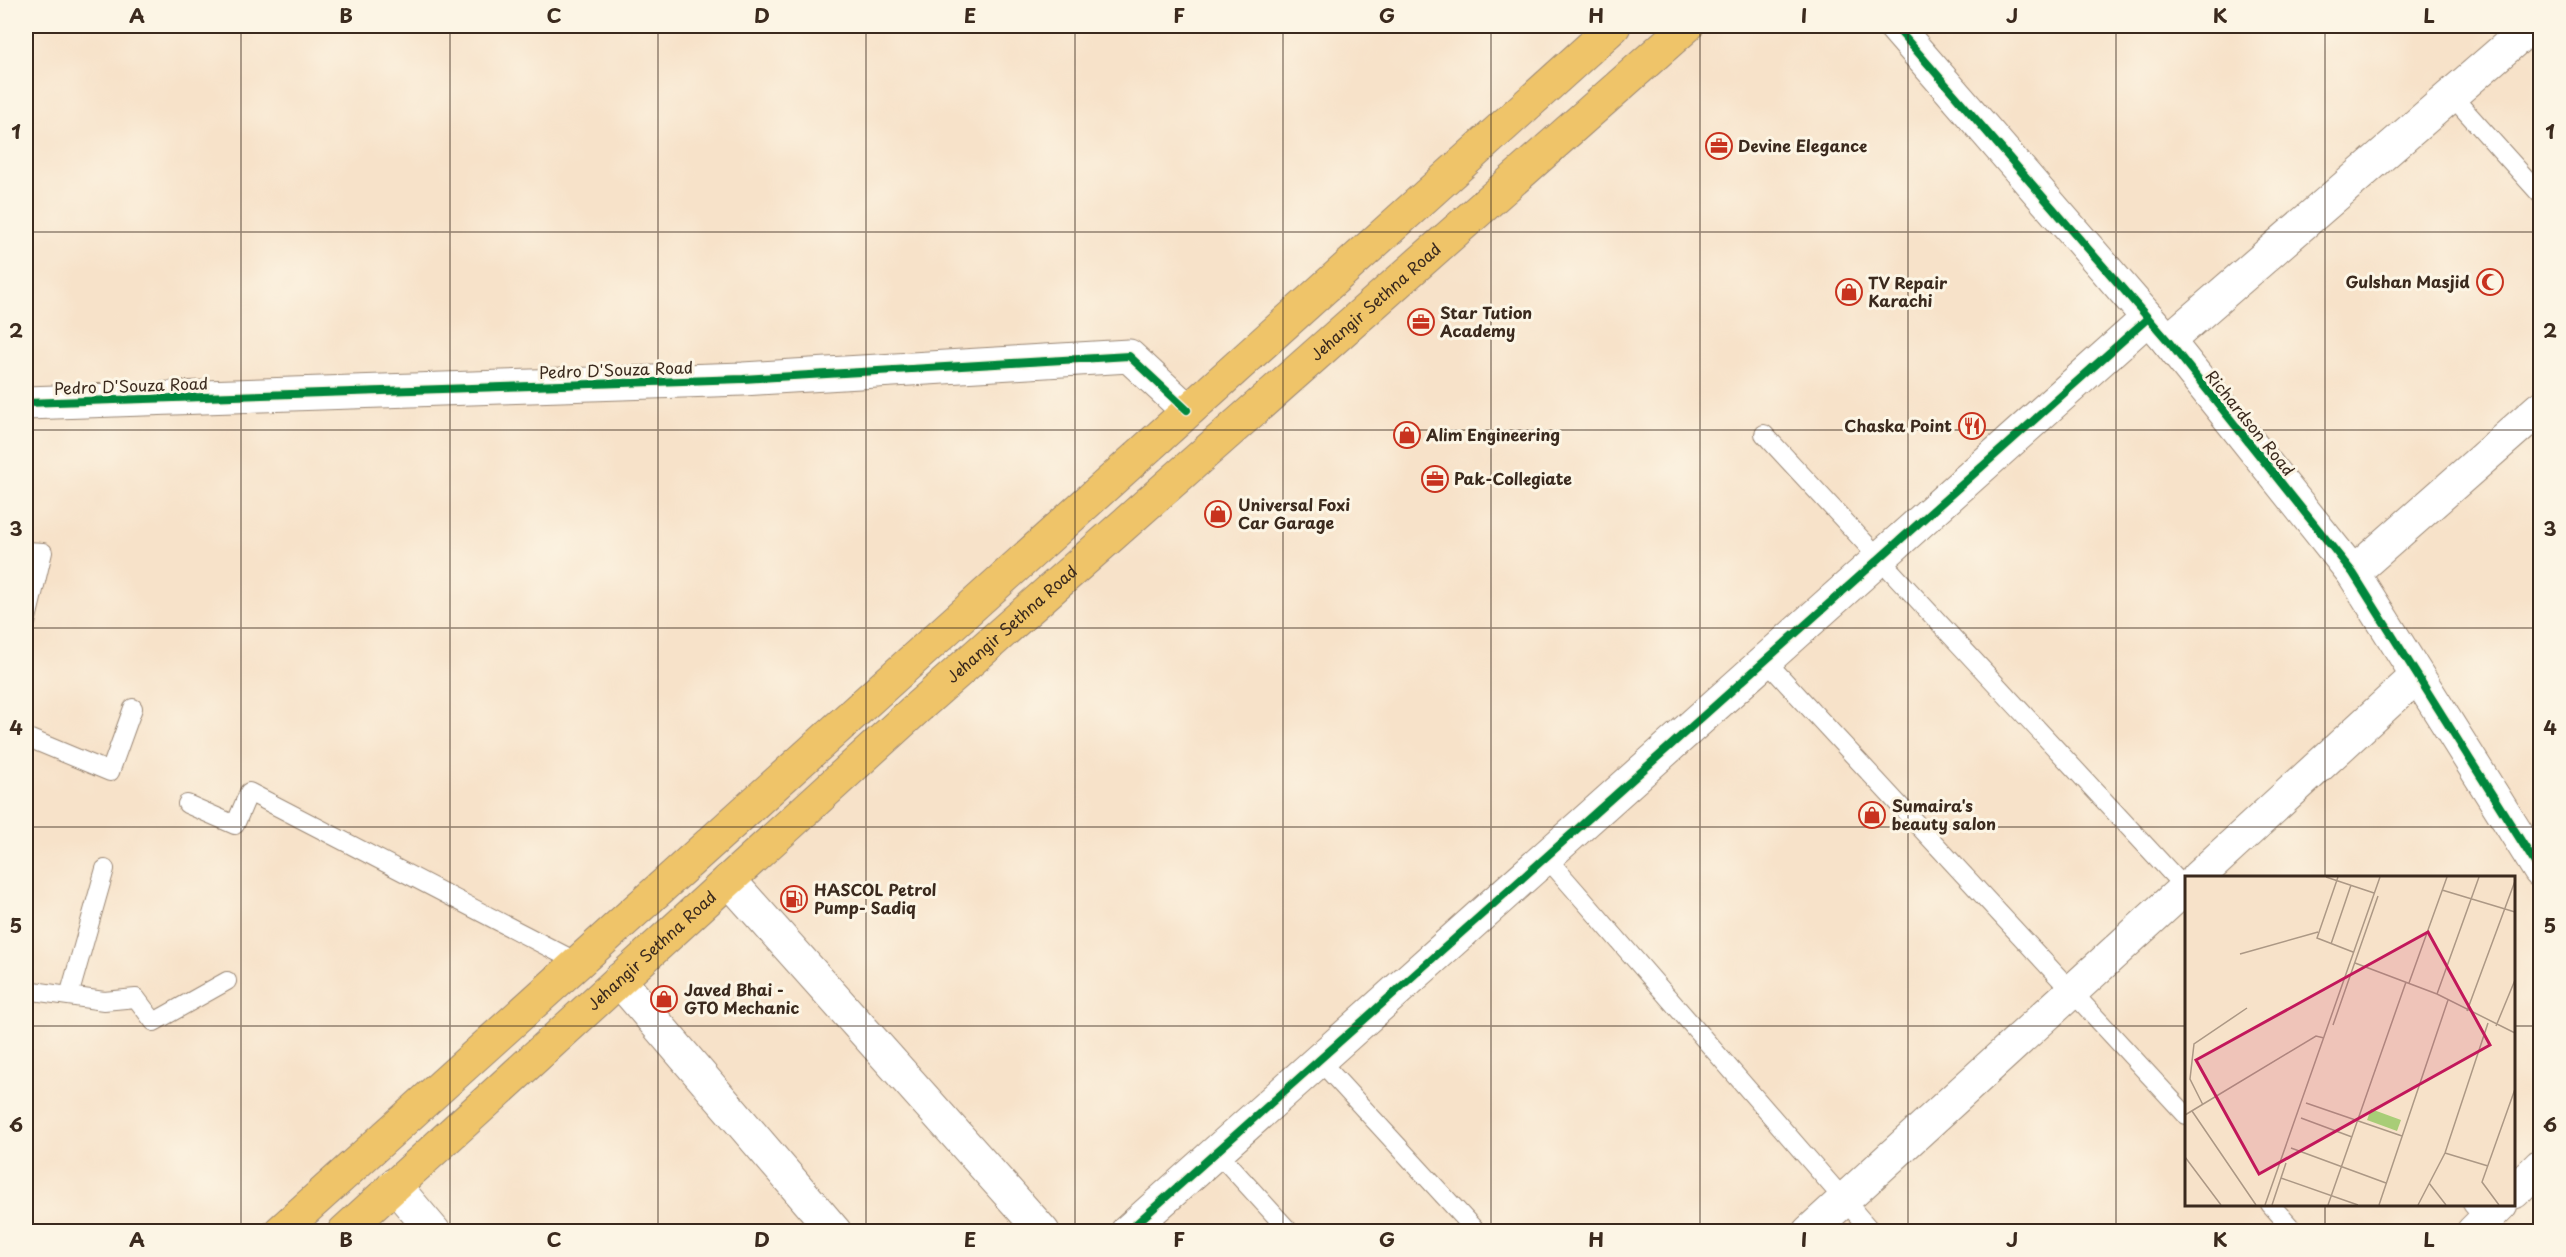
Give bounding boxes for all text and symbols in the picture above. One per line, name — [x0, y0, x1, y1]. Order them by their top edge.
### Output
text: A — [129, 0, 145, 30]
text: B — [339, 0, 353, 30]
text: C — [546, 0, 562, 30]
text: D — [754, 0, 770, 30]
text: E — [964, 0, 976, 30]
text: F — [1173, 0, 1185, 30]
text: G — [1379, 0, 1395, 30]
text: H — [1588, 0, 1604, 30]
text: I — [1801, 0, 1807, 30]
text: J — [2006, 0, 2018, 30]
text: K — [2213, 0, 2228, 30]
text: L — [2423, 0, 2435, 30]
text: 1 — [11, 116, 21, 146]
text: 1 — [2545, 116, 2555, 146]
office icon: Devine Elegance — [1704, 131, 1734, 161]
place label: Devine Elegance — [1738, 133, 1867, 157]
street label: Jehangir Sethna Road — [1304, 236, 1446, 366]
mosque icon: Gulshan Masjid — [2475, 267, 2505, 297]
place label: Gulshan Masjid — [2345, 269, 2470, 293]
place label: TV Repair Karachi — [1868, 270, 1948, 312]
shop icon: TV Repair Karachi — [1834, 277, 1864, 307]
place label: Star Tution Academy — [1439, 300, 1532, 342]
office icon: Star Tution Academy — [1406, 307, 1436, 337]
text: 2 — [9, 315, 23, 345]
text: 2 — [2543, 315, 2557, 345]
street label: Pedro D'Souza Road — [539, 354, 693, 384]
street label: Richardson Road — [2200, 364, 2301, 480]
street label: Pedro D'Souza Road — [54, 370, 208, 400]
restaurant icon: Chaska Point — [1957, 411, 1987, 441]
place label: Chaska Point — [1844, 413, 1952, 437]
shop icon: Alim Engineering — [1392, 420, 1422, 450]
place label: Alim Engineering — [1425, 422, 1560, 446]
office icon: Pak-Collegiate — [1420, 464, 1450, 494]
place label: Pak-Collegiate — [1454, 466, 1572, 490]
place label: Universal Foxi Car Garage — [1238, 492, 1350, 534]
shop icon: Universal Foxi Car Garage — [1203, 499, 1233, 529]
text: 3 — [9, 513, 23, 543]
text: 3 — [2543, 513, 2557, 543]
street label: Jehangir Sethna Road — [940, 559, 1082, 688]
text: 4 — [9, 712, 23, 742]
text: 4 — [2543, 712, 2557, 742]
place label: Sumaira's beauty salon — [1892, 793, 1996, 835]
shop icon: Sumaira's beauty salon — [1857, 800, 1887, 830]
inset map — [2185, 876, 2515, 1206]
place label: HASCOL Petrol Pump- Sadiq — [814, 877, 937, 919]
street label: Jehangir Sethna Road — [581, 884, 721, 1015]
fuel station icon: HASCOL Petrol Pump- Sadiq — [779, 884, 809, 914]
text: 5 — [10, 910, 22, 940]
text: 5 — [2544, 910, 2556, 940]
place label: Javed Bhai - GTO Mechanic — [684, 977, 799, 1019]
shop icon: Javed Bhai - GTO Mechanic — [649, 984, 679, 1014]
text: 6 — [9, 1109, 23, 1139]
text: 6 — [2543, 1109, 2557, 1139]
text: A — [129, 1224, 145, 1254]
text: B — [339, 1224, 353, 1254]
text: C — [546, 1224, 562, 1254]
text: D — [754, 1224, 770, 1254]
text: E — [964, 1224, 976, 1254]
text: F — [1173, 1224, 1185, 1254]
text: G — [1379, 1224, 1395, 1254]
text: H — [1588, 1224, 1604, 1254]
text: I — [1801, 1224, 1807, 1254]
text: J — [2006, 1224, 2018, 1254]
text: K — [2213, 1224, 2228, 1254]
text: L — [2423, 1224, 2435, 1254]

